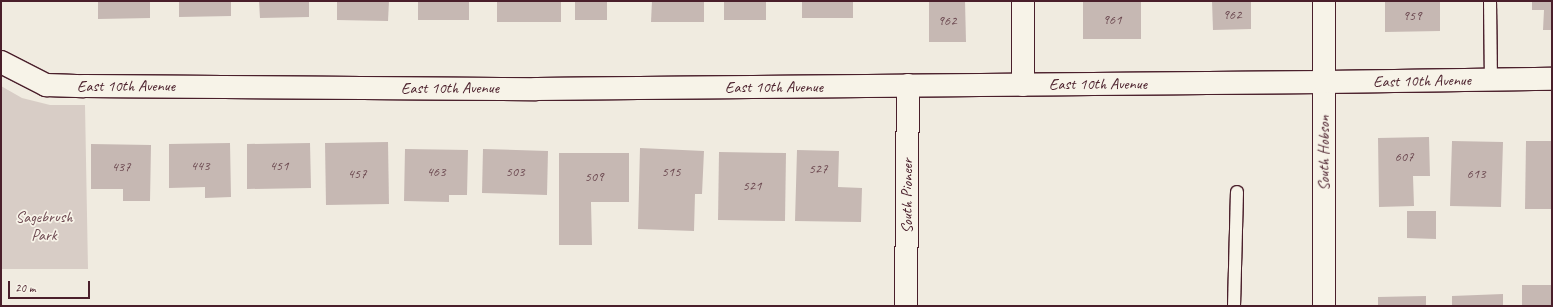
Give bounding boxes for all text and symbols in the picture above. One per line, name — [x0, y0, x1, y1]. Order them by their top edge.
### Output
house number: 962 — [1223, 7, 1241, 23]
house number: 959 — [1403, 8, 1421, 24]
house number: 961 — [1103, 12, 1121, 28]
house number: 962 — [938, 13, 956, 29]
street label: East 10th Avenue — [1373, 71, 1471, 91]
street label: East 10th Avenue — [1049, 74, 1147, 94]
street label: East 10th Avenue — [77, 76, 175, 96]
street label: East 10th Avenue — [725, 77, 823, 97]
street label: East 10th Avenue — [401, 78, 499, 98]
street label: South Hobson — [1314, 115, 1334, 191]
house number: 607 — [1395, 149, 1413, 165]
house number: 443 — [191, 158, 209, 174]
house number: 451 — [270, 158, 288, 174]
street label: South Pioneer — [897, 158, 917, 234]
house number: 437 — [112, 159, 130, 175]
house number: 527 — [809, 161, 827, 177]
house number: 463 — [427, 164, 445, 180]
house number: 503 — [506, 164, 524, 180]
house number: 515 — [662, 164, 680, 180]
house number: 457 — [348, 166, 366, 182]
house number: 613 — [1467, 166, 1485, 182]
house number: 509 — [585, 169, 603, 185]
house number: 521 — [743, 178, 761, 194]
park label: Sagebrush Park — [16, 207, 72, 245]
scale bar — [10, 273, 92, 299]
text: 20 m — [15, 280, 35, 296]

